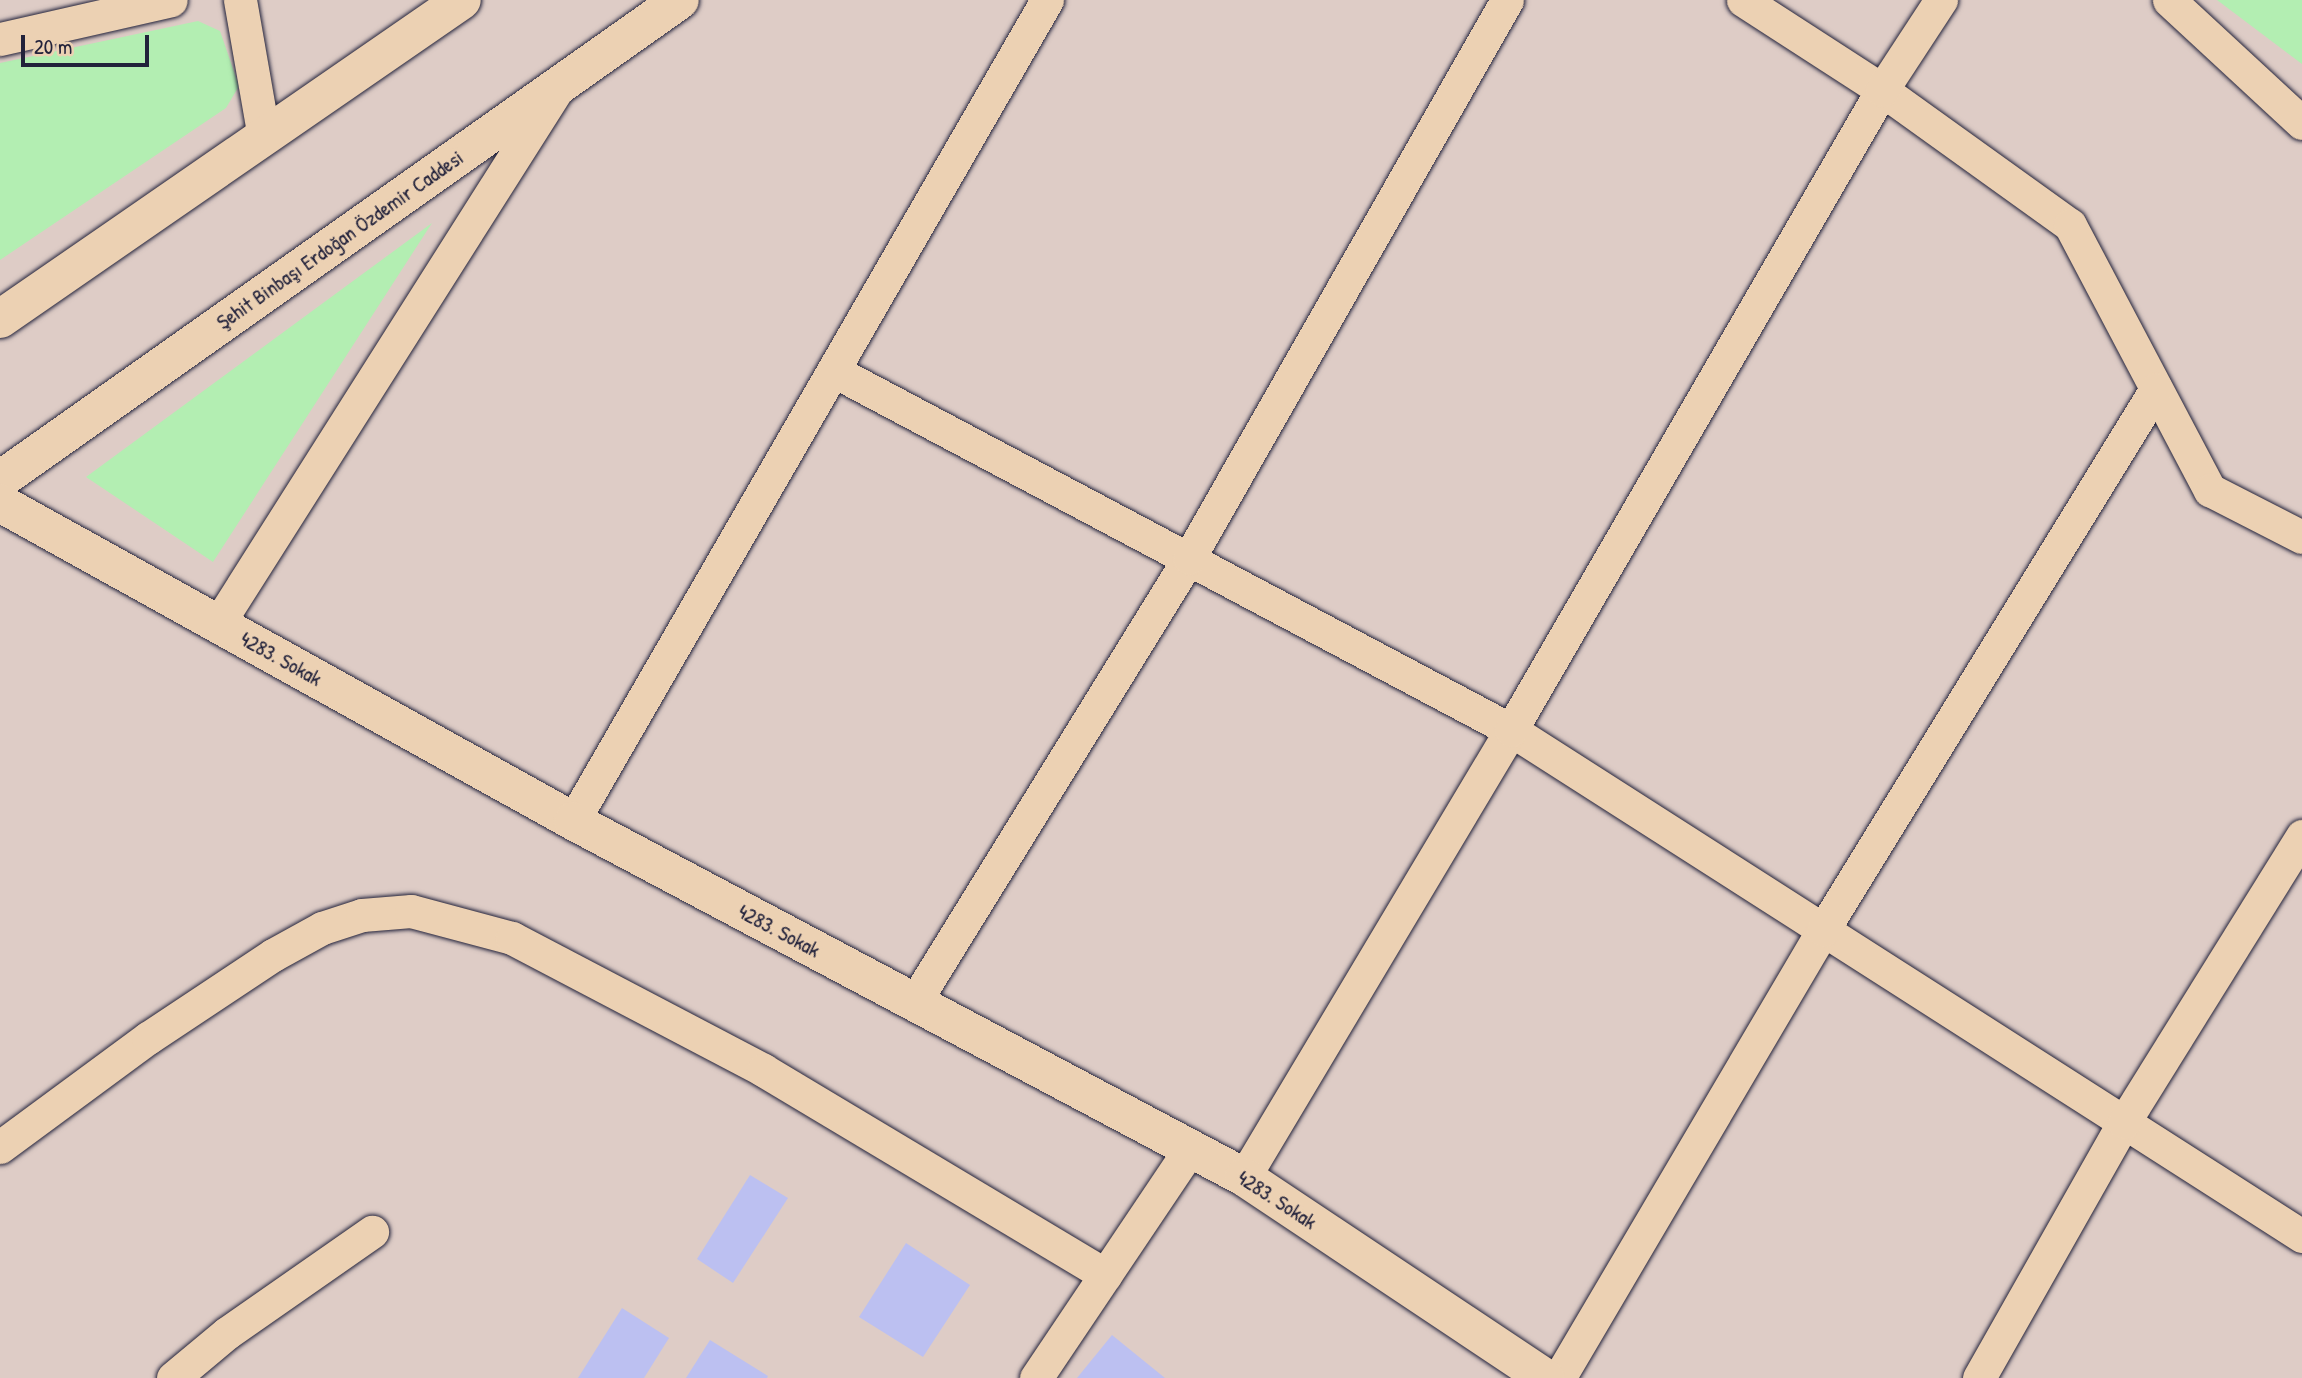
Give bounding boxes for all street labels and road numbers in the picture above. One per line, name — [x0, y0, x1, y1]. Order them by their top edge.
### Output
street label: Şehit Binbaşı Erdoğan Özdemir Caddesi — [212, 145, 468, 335]
street label: 4283. Sokak — [236, 626, 326, 692]
street label: 4283. Sokak — [734, 899, 824, 963]
street label: 4283. Sokak — [1233, 1165, 1321, 1235]

